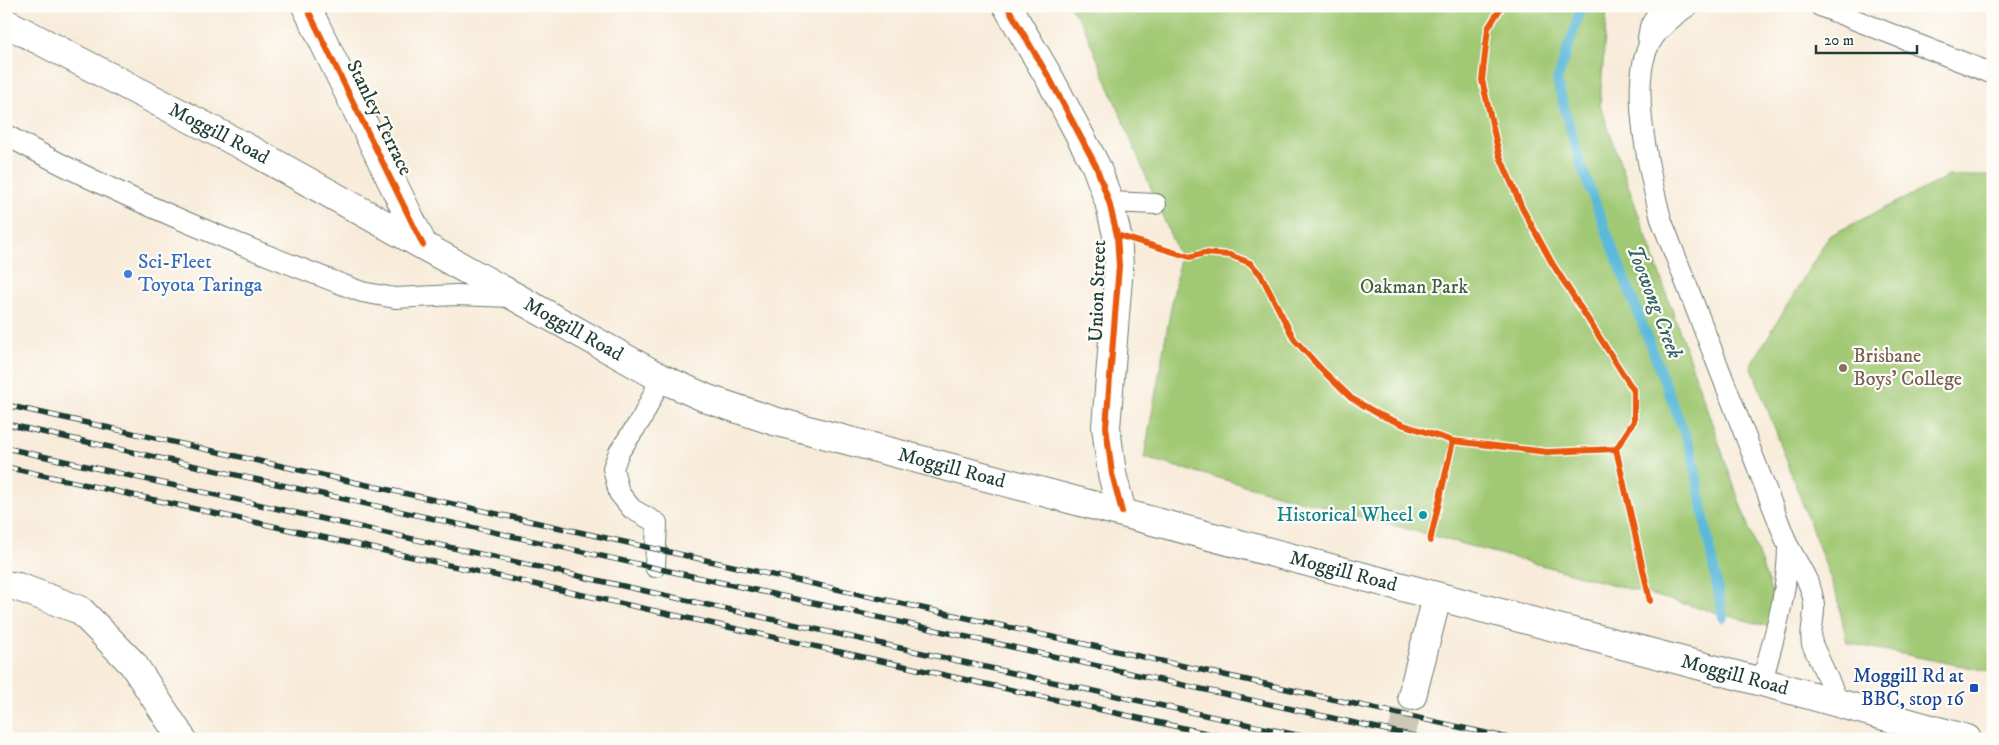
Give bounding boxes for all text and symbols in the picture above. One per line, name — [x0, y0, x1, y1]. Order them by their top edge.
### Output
scale bar — [1816, 22, 1918, 54]
text: 20 m — [1824, 31, 1854, 50]
street label: Stanley Terrace — [340, 56, 418, 180]
street label: Moggill Road — [164, 97, 274, 170]
street label: Union Street — [1084, 239, 1112, 343]
water label: Toowong Creek — [1620, 241, 1688, 363]
place label: Sci-Fleet Toyota Taringa — [138, 250, 263, 298]
marker: Sci-Fleet Toyota Taringa — [122, 268, 134, 280]
park label: Oakman Park — [1360, 275, 1468, 300]
street label: Moggill Road — [519, 292, 628, 367]
place label: Brisbane Boys' College — [1853, 344, 1962, 392]
marker: Brisbane Boys' College — [1837, 362, 1849, 374]
street label: Moggill Road — [895, 442, 1008, 494]
place label: Historical Wheel — [1276, 503, 1413, 528]
marker: Historical Wheel — [1417, 509, 1429, 521]
street label: Moggill Road — [1287, 545, 1400, 598]
street label: Moggill Road — [1678, 649, 1791, 701]
place label: Moggill Rd at BBC, stop 16 — [1853, 664, 1965, 712]
marker: Moggill Rd at BBC, stop 16 — [1968, 682, 1980, 694]

